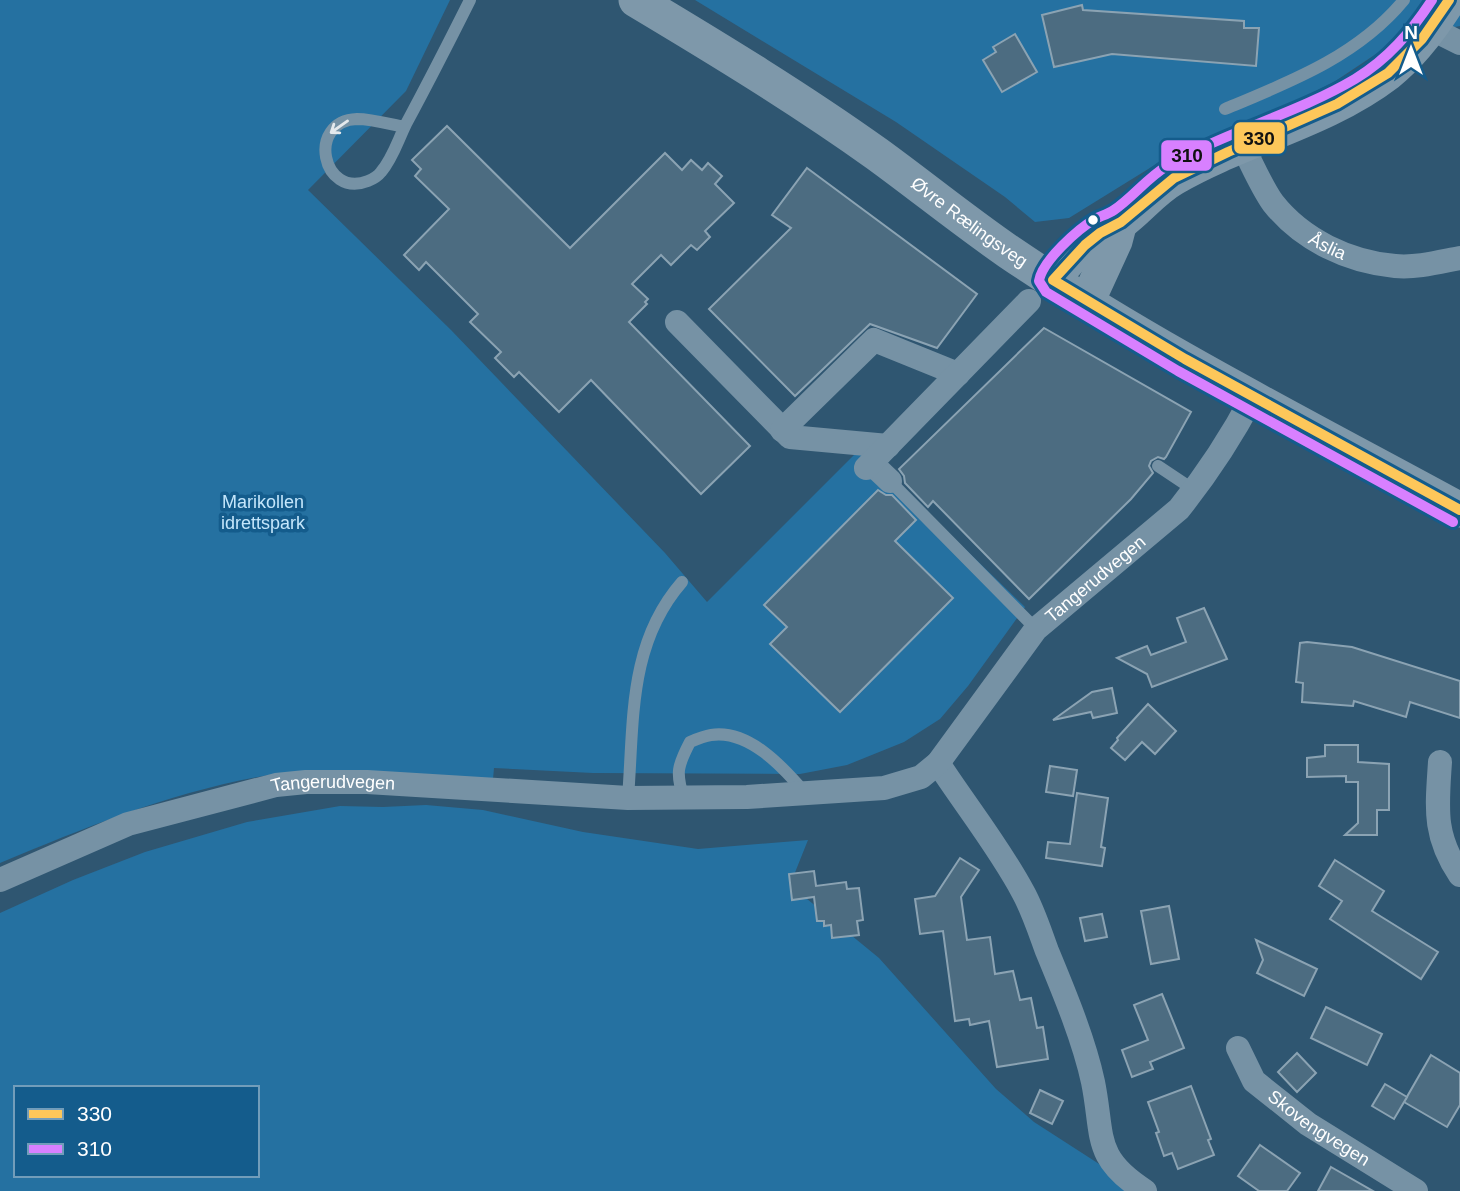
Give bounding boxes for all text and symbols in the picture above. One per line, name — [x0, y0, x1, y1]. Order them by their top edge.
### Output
north arrow — [1376, 14, 1446, 84]
text: N — [1404, 22, 1418, 43]
one-way arrow — [330, 120, 350, 135]
line badge: 330 — [1233, 121, 1286, 155]
text: 330 — [1243, 128, 1275, 149]
line badge: 310 — [1160, 139, 1213, 172]
text: 310 — [1171, 145, 1203, 166]
street label: Øvre Rælingsveg — [907, 173, 1031, 272]
unlabelled marker — [1086, 213, 1100, 227]
street label: Åslia — [1305, 228, 1350, 264]
park label: Marikollen idrettspark — [221, 492, 306, 533]
street label: Tangerudvegen — [1042, 532, 1149, 627]
street label: Tangerudvegen — [269, 772, 396, 796]
legend — [14, 1086, 259, 1177]
street label: Skovengvegen — [1264, 1086, 1373, 1170]
text: 330 — [77, 1102, 112, 1125]
text: 310 — [77, 1137, 112, 1160]

